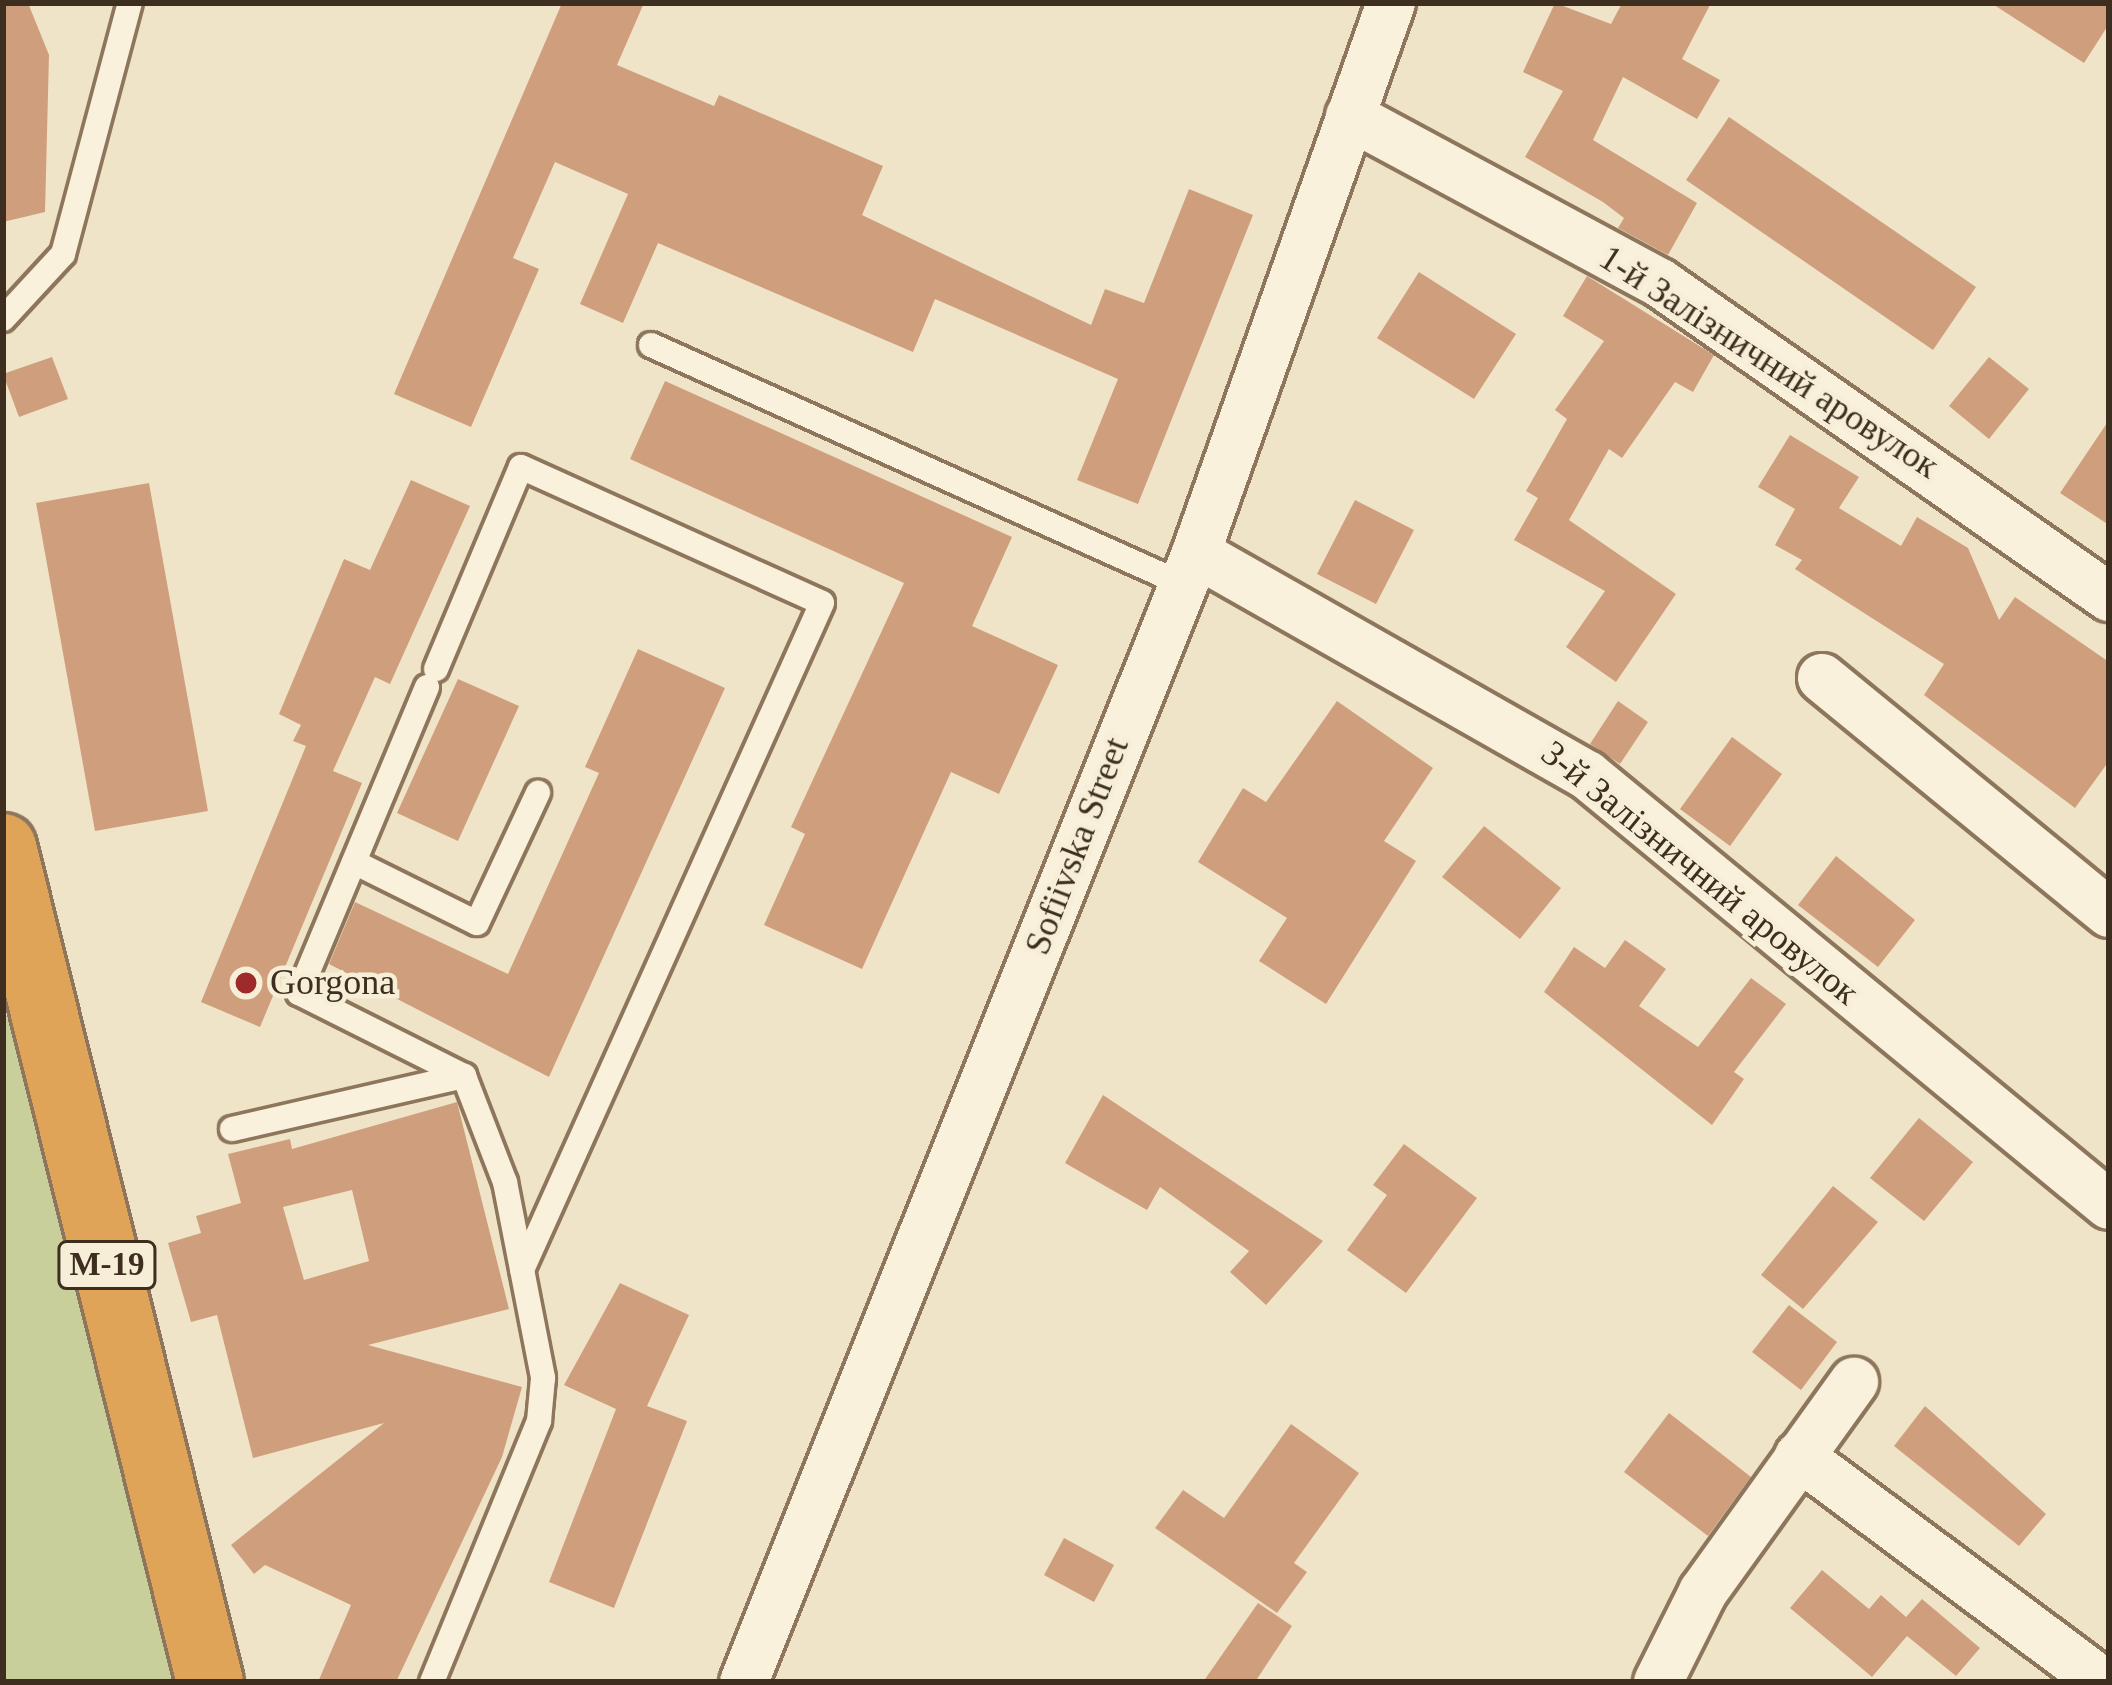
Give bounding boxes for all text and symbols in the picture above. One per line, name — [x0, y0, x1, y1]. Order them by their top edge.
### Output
street label: 1-й Залізничний аровулок — [1591, 236, 1947, 488]
street label: Sofiivska Street — [1016, 731, 1138, 961]
street label: 3-й Залізничний аровулок — [1533, 732, 1867, 1014]
place label: Gorgona — [270, 961, 395, 1005]
marker: Gorgona — [233, 970, 259, 996]
road number: М-19 — [56, 1238, 158, 1292]

